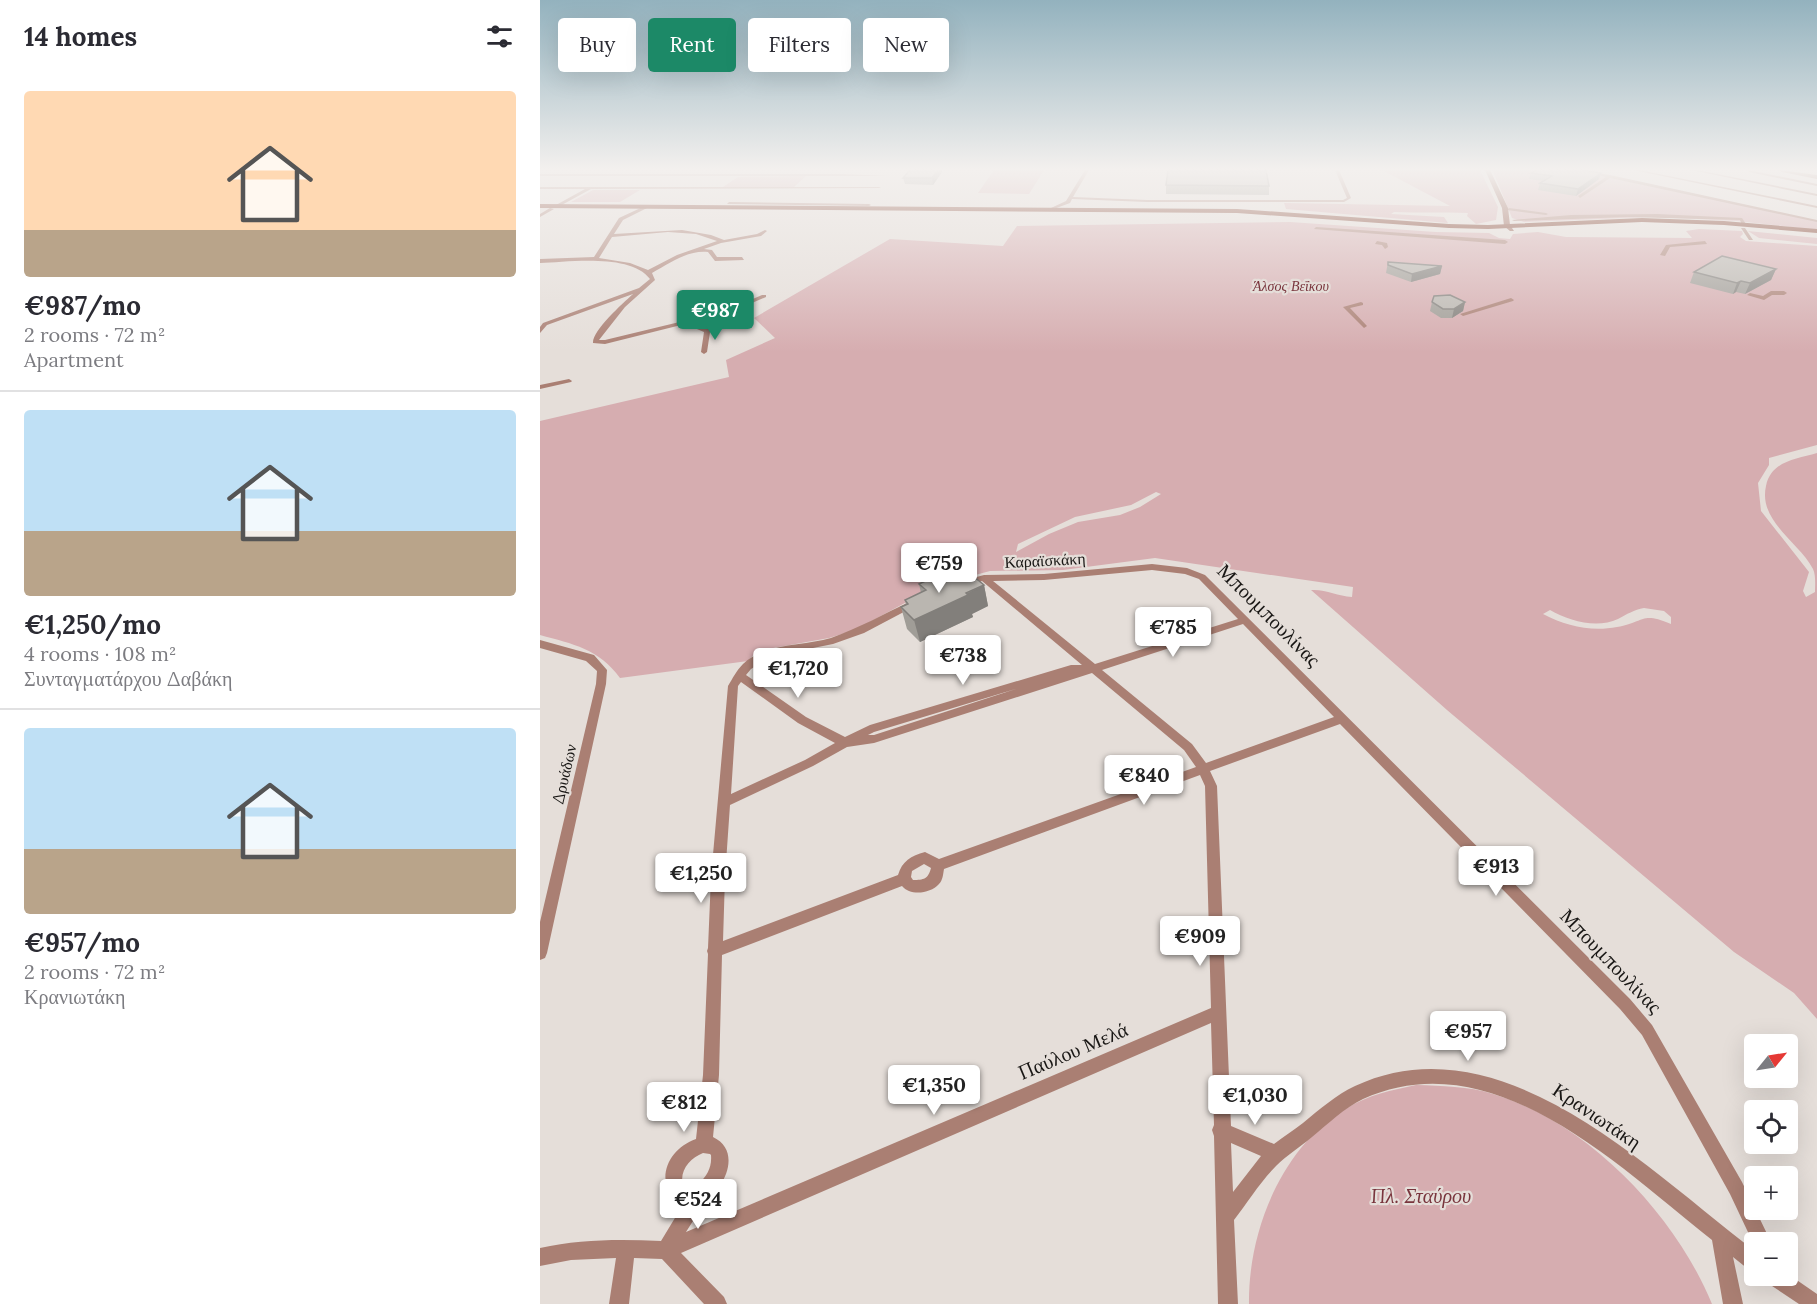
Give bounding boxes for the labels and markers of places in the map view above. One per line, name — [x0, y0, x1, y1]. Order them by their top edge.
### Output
pin: €987 — [679, 290, 751, 341]
pin: €759 — [903, 543, 975, 594]
pin: €785 — [1137, 607, 1209, 658]
pin: €738 — [927, 635, 999, 686]
pin: €1,720 — [749, 648, 847, 699]
pin: €840 — [1108, 755, 1180, 806]
pin: €913 — [1460, 846, 1532, 897]
pin: €1,250 — [652, 853, 750, 904]
pin: €909 — [1164, 916, 1236, 967]
pin: €957 — [1432, 1011, 1504, 1062]
pin: €1,350 — [885, 1065, 983, 1116]
pin: €1,030 — [1206, 1075, 1304, 1126]
pin: €812 — [648, 1082, 720, 1133]
pin: €524 — [662, 1179, 734, 1230]

